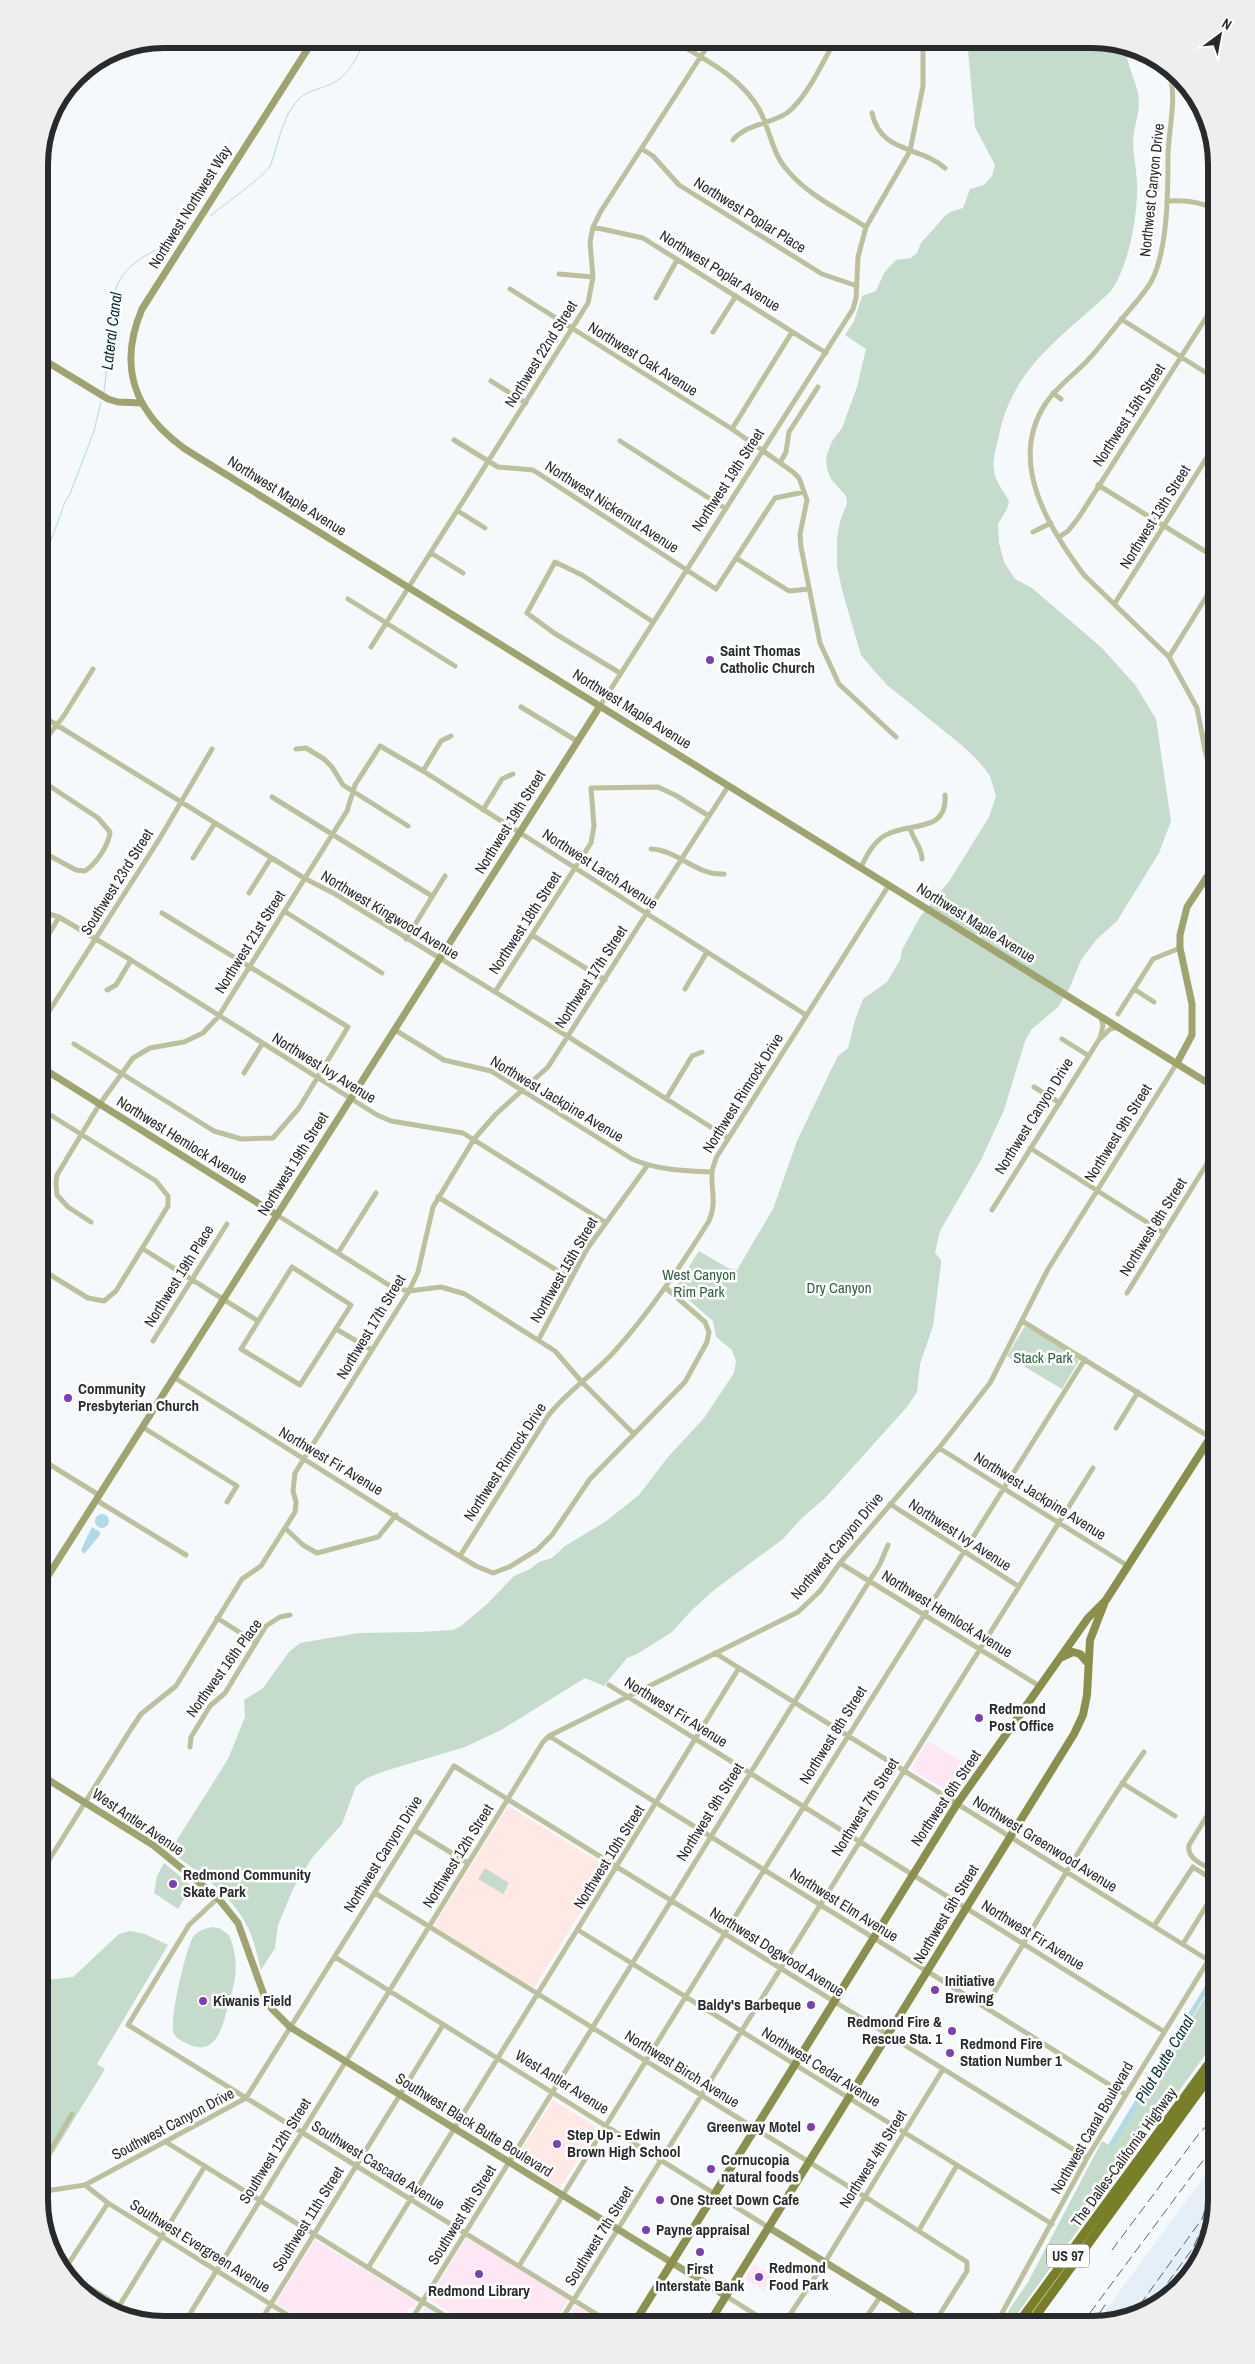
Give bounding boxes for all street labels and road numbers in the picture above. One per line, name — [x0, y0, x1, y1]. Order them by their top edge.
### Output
street label: Northwest Canyon Drive — [1134, 122, 1169, 258]
street label: Northwest Northwest Way — [143, 140, 236, 272]
street label: Northwest Poplar Place — [690, 172, 810, 258]
street label: Northwest Poplar Avenue — [656, 225, 785, 316]
street label: Northwest 22nd Street — [499, 296, 582, 411]
street label: Northwest Oak Avenue — [584, 316, 702, 401]
street label: Northwest 15th Street — [1087, 359, 1170, 470]
street label: Northwest 19th Street — [686, 424, 769, 535]
street label: Northwest Maple Avenue — [224, 450, 351, 541]
street label: Northwest Nickernut Avenue — [541, 455, 683, 558]
street label: Northwest 13th Street — [1114, 460, 1195, 573]
street label: Northwest Maple Avenue — [569, 663, 696, 754]
street label: Northwest 19th Street — [469, 765, 550, 878]
street label: Northwest Larch Avenue — [538, 823, 662, 914]
street label: Southwest 23rd Street — [75, 824, 158, 939]
street label: Northwest Kingwood Avenue — [317, 865, 463, 964]
street label: Northwest 18th Street — [483, 867, 566, 978]
street label: Northwest Maple Avenue — [913, 877, 1040, 968]
street label: Northwest 21st Street — [209, 886, 290, 997]
street label: Northwest 17th Street — [549, 921, 632, 1032]
street label: Northwest Ivy Avenue — [268, 1027, 380, 1108]
street label: Northwest Rimrock Drive — [697, 1029, 788, 1157]
street label: Northwest Jackpine Avenue — [487, 1050, 628, 1147]
street label: Northwest Canyon Drive — [989, 1053, 1078, 1178]
street label: Northwest 9th Street — [1079, 1079, 1156, 1186]
street label: Northwest Hemlock Avenue — [113, 1091, 252, 1189]
street label: Northwest 19th Street — [252, 1107, 333, 1220]
street label: Northwest 8th Street — [1114, 1173, 1191, 1280]
street label: Northwest 15th Street — [525, 1212, 603, 1327]
street label: Northwest 19th Place — [139, 1220, 219, 1331]
street label: Northwest 17th Street — [331, 1270, 411, 1383]
street label: Northwest Rimrock Drive — [458, 1398, 551, 1525]
street label: Northwest Fir Avenue — [275, 1421, 387, 1500]
street label: Northwest Jackpine Avenue — [970, 1446, 1111, 1545]
street label: Northwest Canyon Drive — [786, 1487, 888, 1604]
street label: Northwest Ivy Avenue — [905, 1493, 1016, 1576]
street label: Northwest Hemlock Avenue — [878, 1565, 1017, 1663]
street label: Northwest 16th Place — [181, 1614, 267, 1721]
street label: Northwest Fir Avenue — [621, 1671, 732, 1752]
street label: Northwest 8th Street — [794, 1681, 871, 1788]
street label: Northwest 6th Street — [906, 1745, 986, 1850]
street label: Northwest 7th Street — [826, 1753, 903, 1860]
street label: Northwest 9th Street — [671, 1758, 748, 1865]
street label: West Antler Avenue — [88, 1783, 189, 1860]
street label: Northwest Canyon Drive — [338, 1791, 427, 1916]
street label: Northwest Greenwood Avenue — [969, 1791, 1122, 1897]
street label: Northwest 12th Street — [417, 1799, 498, 1912]
street label: Northwest 10th Street — [568, 1800, 649, 1913]
street label: Northwest 5th Street — [908, 1860, 984, 1967]
street label: Northwest Elm Avenue — [786, 1863, 903, 1946]
street label: Northwest Fir Avenue — [978, 1894, 1089, 1975]
street label: Northwest Dogwood Avenue — [706, 1902, 849, 2002]
street label: Northwest Cedar Avenue — [758, 2021, 885, 2112]
street label: Northwest Birch Avenue — [621, 2025, 744, 2112]
street label: West Antler Avenue — [511, 2044, 613, 2119]
street label: Northwest Canal Boulevard — [1045, 2058, 1138, 2198]
street label: Southwest Black Butte Boulevard — [392, 2067, 557, 2182]
street label: Southwest Canyon Drive — [108, 2082, 238, 2165]
street label: The Dalles-California Highway — [1066, 2082, 1182, 2231]
street label: Southwest 12th Street — [234, 2093, 316, 2208]
street label: Northwest 4th Street — [834, 2105, 911, 2212]
street label: Southwest Cascade Avenue — [308, 2115, 449, 2214]
street label: Southwest 9th Street — [422, 2160, 501, 2269]
street label: Southwest 11th Street — [267, 2162, 349, 2275]
street label: Southwest 7th Street — [559, 2181, 638, 2290]
street label: Southwest Evergreen Avenue — [126, 2194, 275, 2297]
road number: US 97 — [1047, 2244, 1089, 2268]

